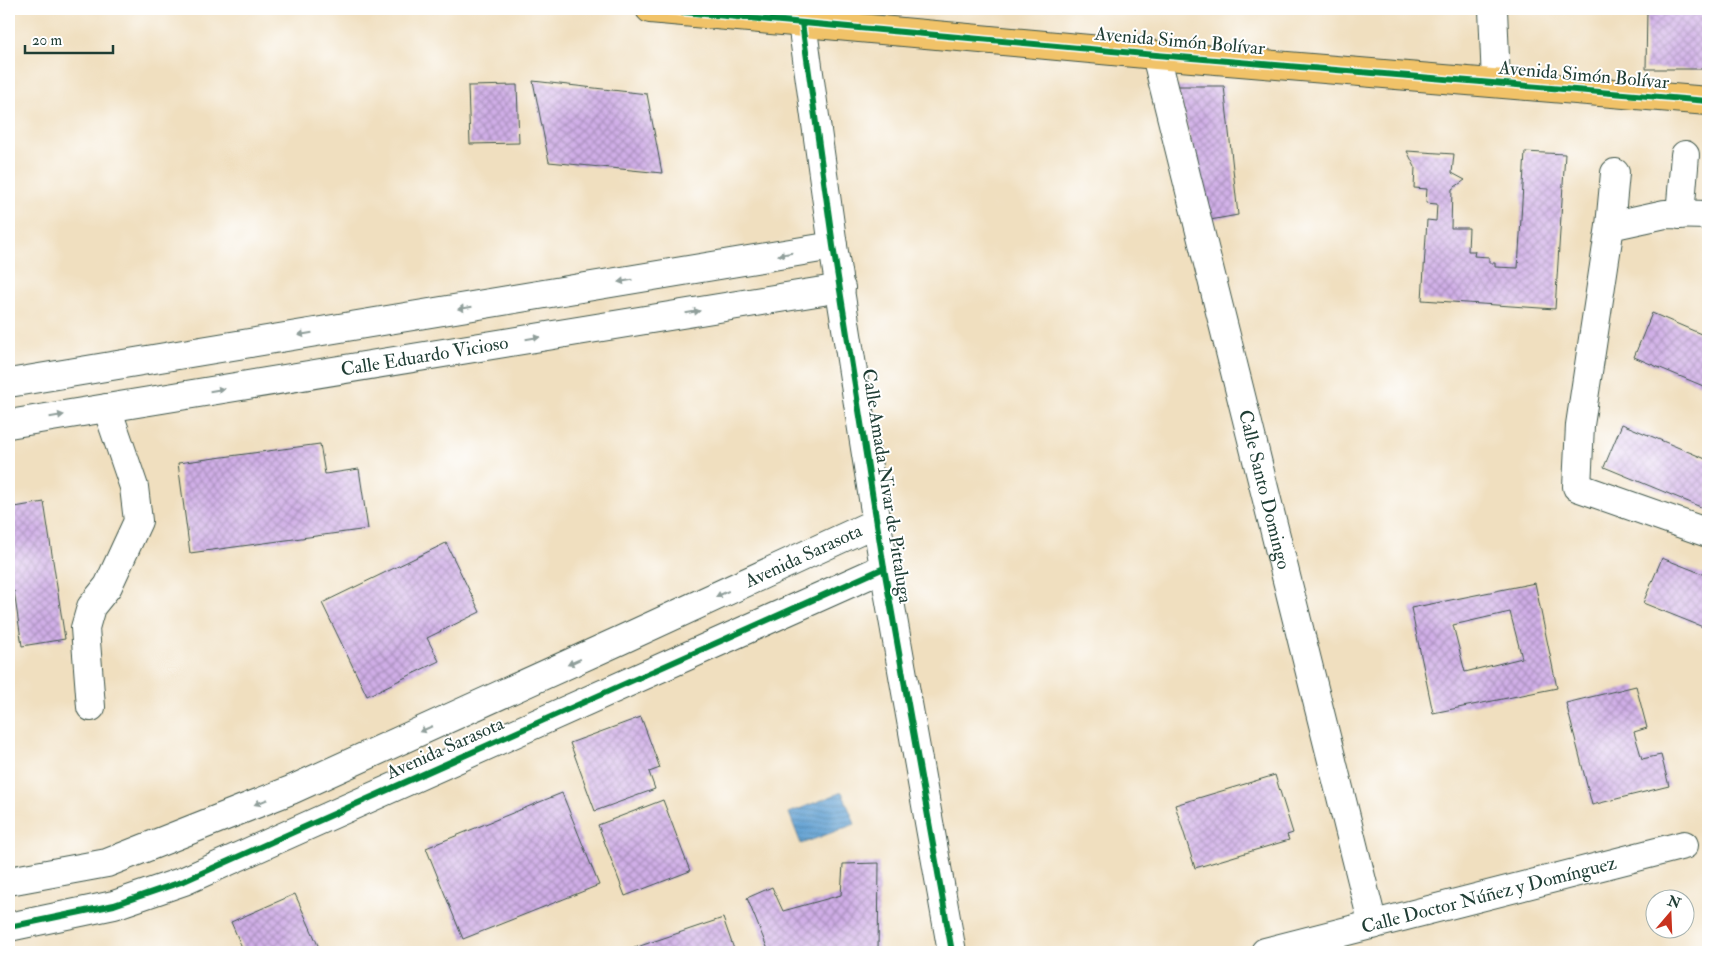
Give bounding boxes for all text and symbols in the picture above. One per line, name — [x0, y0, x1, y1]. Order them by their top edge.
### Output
scale bar — [25, 22, 112, 54]
street label: Avenida Simón Bolívar — [1093, 22, 1266, 60]
text: 20 m — [32, 31, 62, 50]
street label: Avenida Simón Bolívar — [1497, 56, 1670, 94]
one-way arrow — [777, 251, 793, 259]
one-way arrow — [617, 278, 633, 286]
one-way arrow — [456, 304, 472, 312]
one-way arrow — [686, 308, 702, 316]
one-way arrow — [296, 331, 312, 339]
street label: Calle Eduardo Vicioso — [339, 331, 510, 382]
one-way arrow — [526, 334, 542, 342]
street label: Calle Amada Nivar de Pittaluga — [857, 367, 917, 605]
one-way arrow — [210, 386, 226, 394]
street label: Calle Santo Domingo — [1233, 408, 1296, 572]
one-way arrow — [49, 412, 65, 420]
street label: Avenida Sarasota — [740, 518, 866, 594]
one-way arrow — [715, 590, 729, 598]
one-way arrow — [567, 658, 581, 666]
street label: Avenida Sarasota — [381, 711, 508, 785]
one-way arrow — [419, 725, 433, 733]
one-way arrow — [254, 798, 269, 806]
street label: Calle Doctor Núñez y Domínguez — [1359, 851, 1619, 939]
north arrow — [1644, 888, 1694, 938]
text: N — [1664, 892, 1683, 912]

